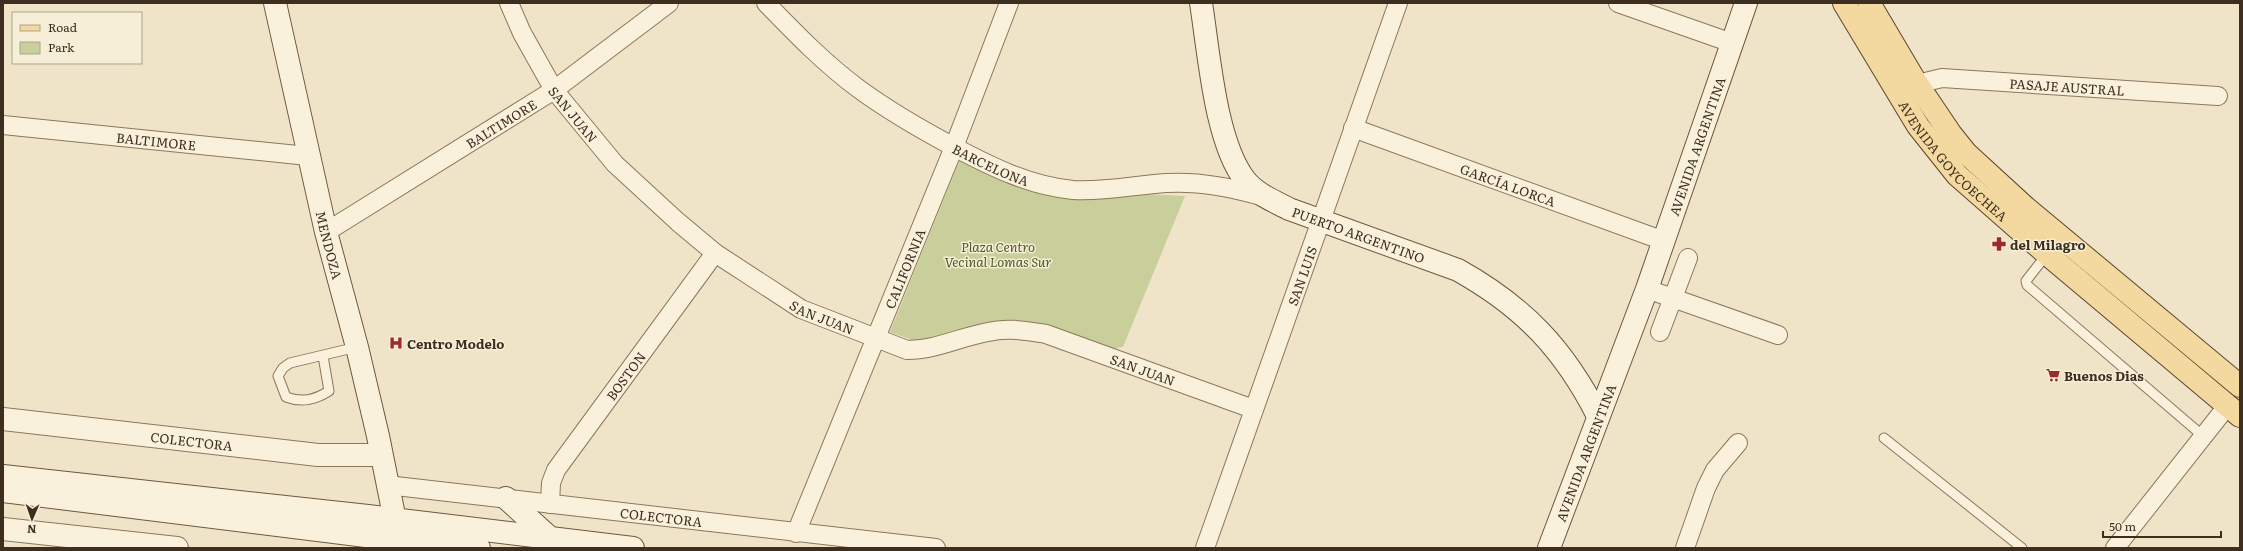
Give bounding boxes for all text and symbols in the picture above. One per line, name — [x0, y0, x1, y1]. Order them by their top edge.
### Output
legend — [12, 12, 142, 64]
text: Road — [48, 18, 78, 36]
text: Park — [48, 38, 75, 56]
street label: PASAJE AUSTRAL — [2009, 73, 2125, 99]
street label: AVENIDA ARGENTINA — [1664, 74, 1729, 218]
street label: SAN JUAN — [545, 82, 603, 146]
street label: BALTIMORE — [462, 94, 540, 152]
street label: AVENIDA GOYCOECHEA — [1895, 96, 2012, 225]
street label: BALTIMORE — [115, 127, 197, 154]
street label: BARCELONA — [949, 138, 1032, 190]
street label: GARCÍA LORCA — [1458, 158, 1559, 211]
street label: PUERTO ARGENTINO — [1289, 201, 1428, 267]
street label: MENDOZA — [312, 209, 348, 282]
street label: CALIFORNIA — [879, 225, 929, 311]
place label: del Milagro — [2010, 235, 2086, 254]
pharmacy icon: del Milagro — [1991, 236, 2007, 252]
park label: Plaza Centro Vecinal Lomas Sur — [944, 237, 1052, 271]
street label: SAN LUIS — [1282, 243, 1321, 308]
street label: SAN JUAN — [786, 295, 857, 338]
place label: Centro Modelo — [407, 334, 504, 353]
hospital icon: Centro Modelo — [388, 335, 404, 351]
street label: BOSTON — [601, 347, 650, 404]
street label: SAN JUAN — [1108, 349, 1178, 390]
place label: Buenos Dias — [2064, 366, 2144, 385]
supermarket icon: Buenos Dias — [2045, 367, 2061, 383]
street label: AVENIDA ARGENTINA — [1550, 381, 1620, 524]
street label: COLECTORA — [150, 426, 234, 455]
north arrow — [12, 499, 52, 539]
street label: COLECTORA — [619, 502, 704, 531]
scale bar — [2103, 513, 2221, 539]
text: 50 m — [2109, 517, 2136, 535]
text: N — [27, 522, 37, 538]

